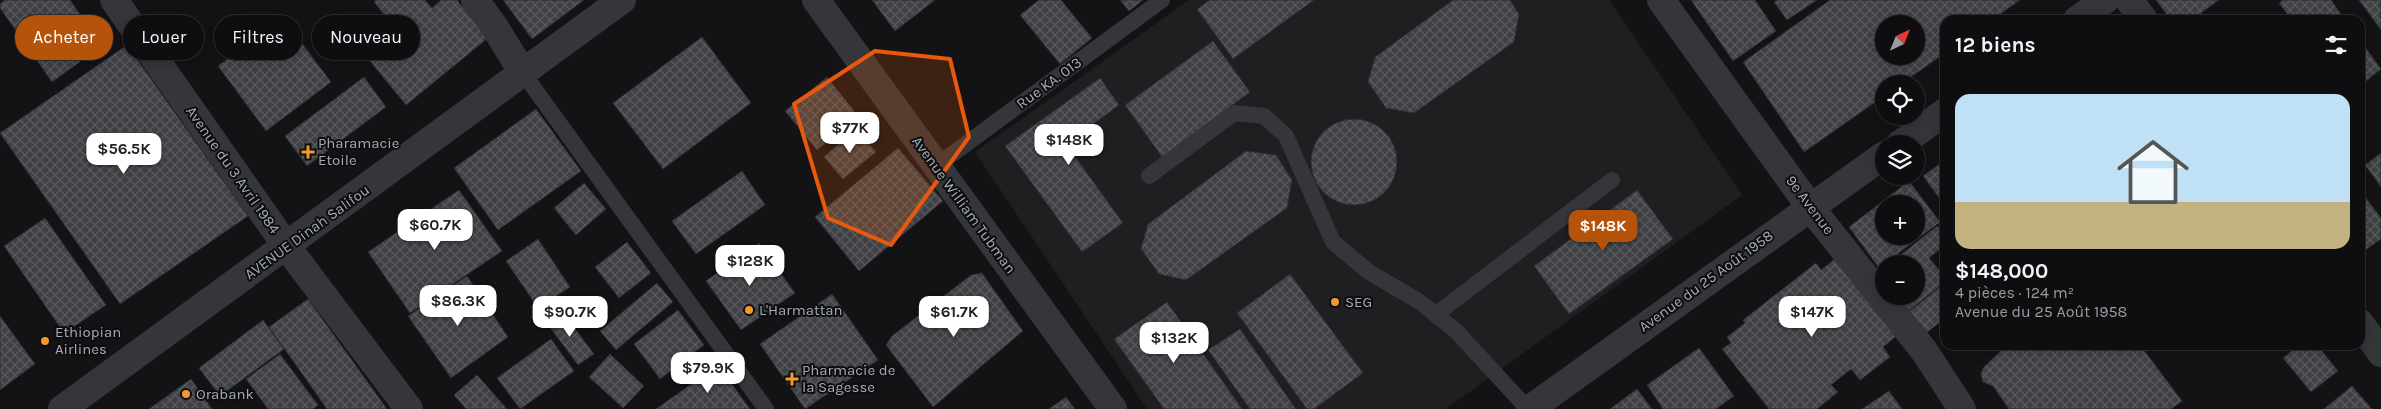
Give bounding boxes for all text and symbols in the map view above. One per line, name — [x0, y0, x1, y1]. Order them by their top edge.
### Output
chip: Acheter — [15, 15, 113, 60]
chip: Louer — [123, 15, 204, 60]
chip: Filtres — [214, 15, 302, 60]
chip: Nouveau — [312, 15, 420, 60]
north arrow — [1875, 15, 1925, 65]
map controls — [1875, 15, 1925, 305]
icon: filters — [2322, 31, 2350, 59]
text: 12 biens — [1955, 33, 2036, 57]
street label: Rue KA. 013 — [1013, 53, 1085, 113]
button: locate — [1875, 75, 1925, 125]
street label: Avenue du 3 Avril 1984 — [182, 103, 284, 238]
pin: $77K — [820, 112, 880, 154]
text: $77K — [831, 118, 869, 137]
pin: $148K — [1034, 124, 1104, 166]
icon: home — [2108, 127, 2198, 217]
text: $148K — [1045, 130, 1093, 149]
pin: $56.5K — [83, 132, 165, 175]
street label: Avenue William Tubman — [908, 133, 1020, 277]
place label: Pharamacie Etoile — [318, 134, 400, 169]
button: layers — [1875, 135, 1925, 185]
text: $56.5K — [97, 139, 151, 158]
marker: Pharamacie Etoile — [302, 146, 314, 158]
street label: 9e Avenue — [1782, 172, 1838, 238]
street label: AVENUE Dinah Salifou — [241, 181, 373, 283]
button: + — [1875, 195, 1925, 245]
pin: $60.7K — [394, 208, 476, 251]
pin: $148K — [1568, 210, 1638, 252]
text: $60.7K — [409, 215, 461, 234]
text: $148K — [1579, 216, 1627, 235]
street label: Avenue du 25 Août 1958 — [1635, 226, 1777, 336]
pin: $128K — [715, 244, 785, 287]
text: $128K — [726, 251, 774, 270]
button: − — [1875, 255, 1925, 305]
text: $148,000 — [1955, 259, 2048, 283]
text: 4 pièces · 124 m² — [1955, 283, 2074, 302]
pin: $86.3K — [417, 284, 499, 327]
text: $86.3K — [431, 291, 485, 310]
place label: SEG — [1345, 293, 1372, 311]
pin: $90.7K — [529, 296, 611, 338]
pin: $61.7K — [913, 296, 995, 338]
marker: SEG — [1329, 296, 1341, 308]
pin: $147K — [1777, 296, 1847, 338]
place label: L'Harmattan — [759, 301, 843, 319]
text: $90.7K — [544, 302, 596, 321]
text: $61.7K — [930, 302, 978, 321]
text: $147K — [1790, 302, 1834, 321]
text: Avenue du 25 Août 1958 — [1955, 302, 2127, 321]
marker: L'Harmattan — [743, 304, 755, 316]
pin: $132K — [1139, 322, 1209, 364]
place label: Ethiopian Airlines — [55, 323, 121, 358]
text: $132K — [1151, 328, 1197, 347]
marker: Ethiopian Airlines — [39, 335, 51, 347]
pin: $79.9K — [667, 352, 749, 394]
text: $79.9K — [682, 358, 734, 377]
place label: Pharmacie de la Sagesse — [802, 361, 895, 396]
marker: Pharmacie de la Sagesse — [786, 373, 798, 385]
place label: Orabank — [196, 385, 254, 403]
marker: Orabank — [180, 388, 192, 400]

